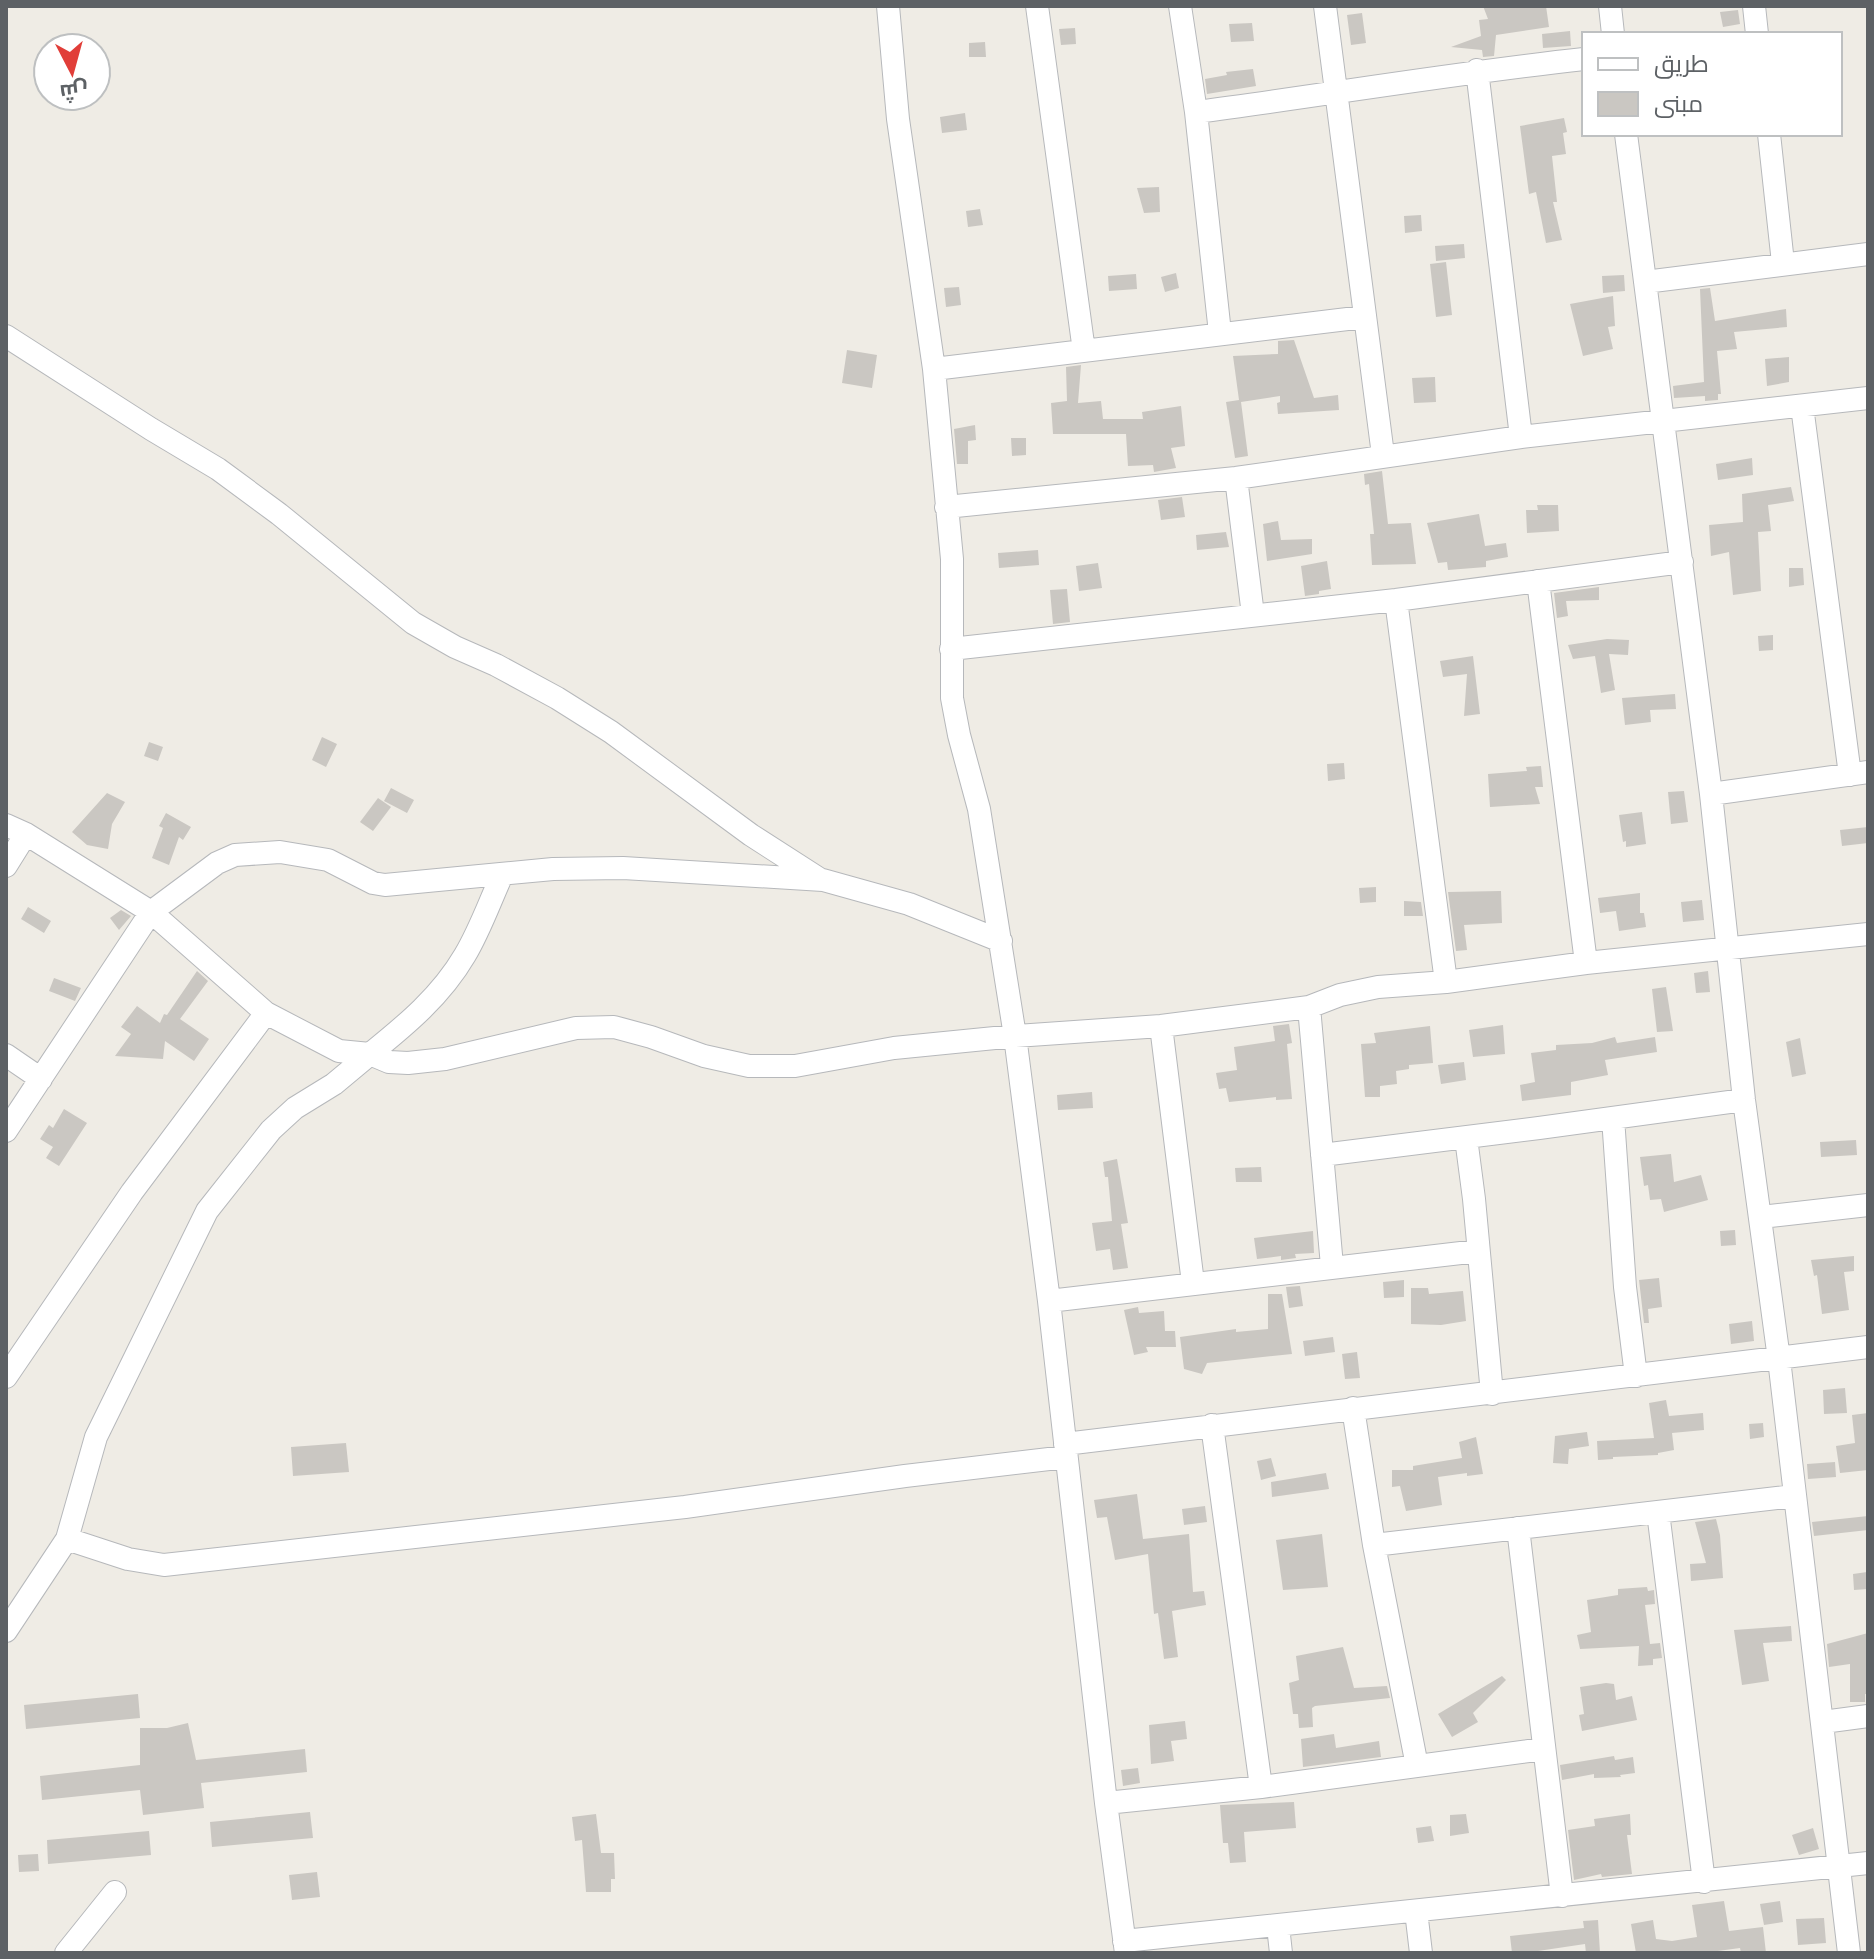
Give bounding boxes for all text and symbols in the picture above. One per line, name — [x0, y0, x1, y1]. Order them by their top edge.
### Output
north arrow — [32, 32, 112, 112]
legend — [1582, 32, 1842, 136]
text: طريق — [1654, 48, 1709, 79]
text: ش — [58, 75, 90, 107]
text: مبنى — [1654, 88, 1703, 119]

